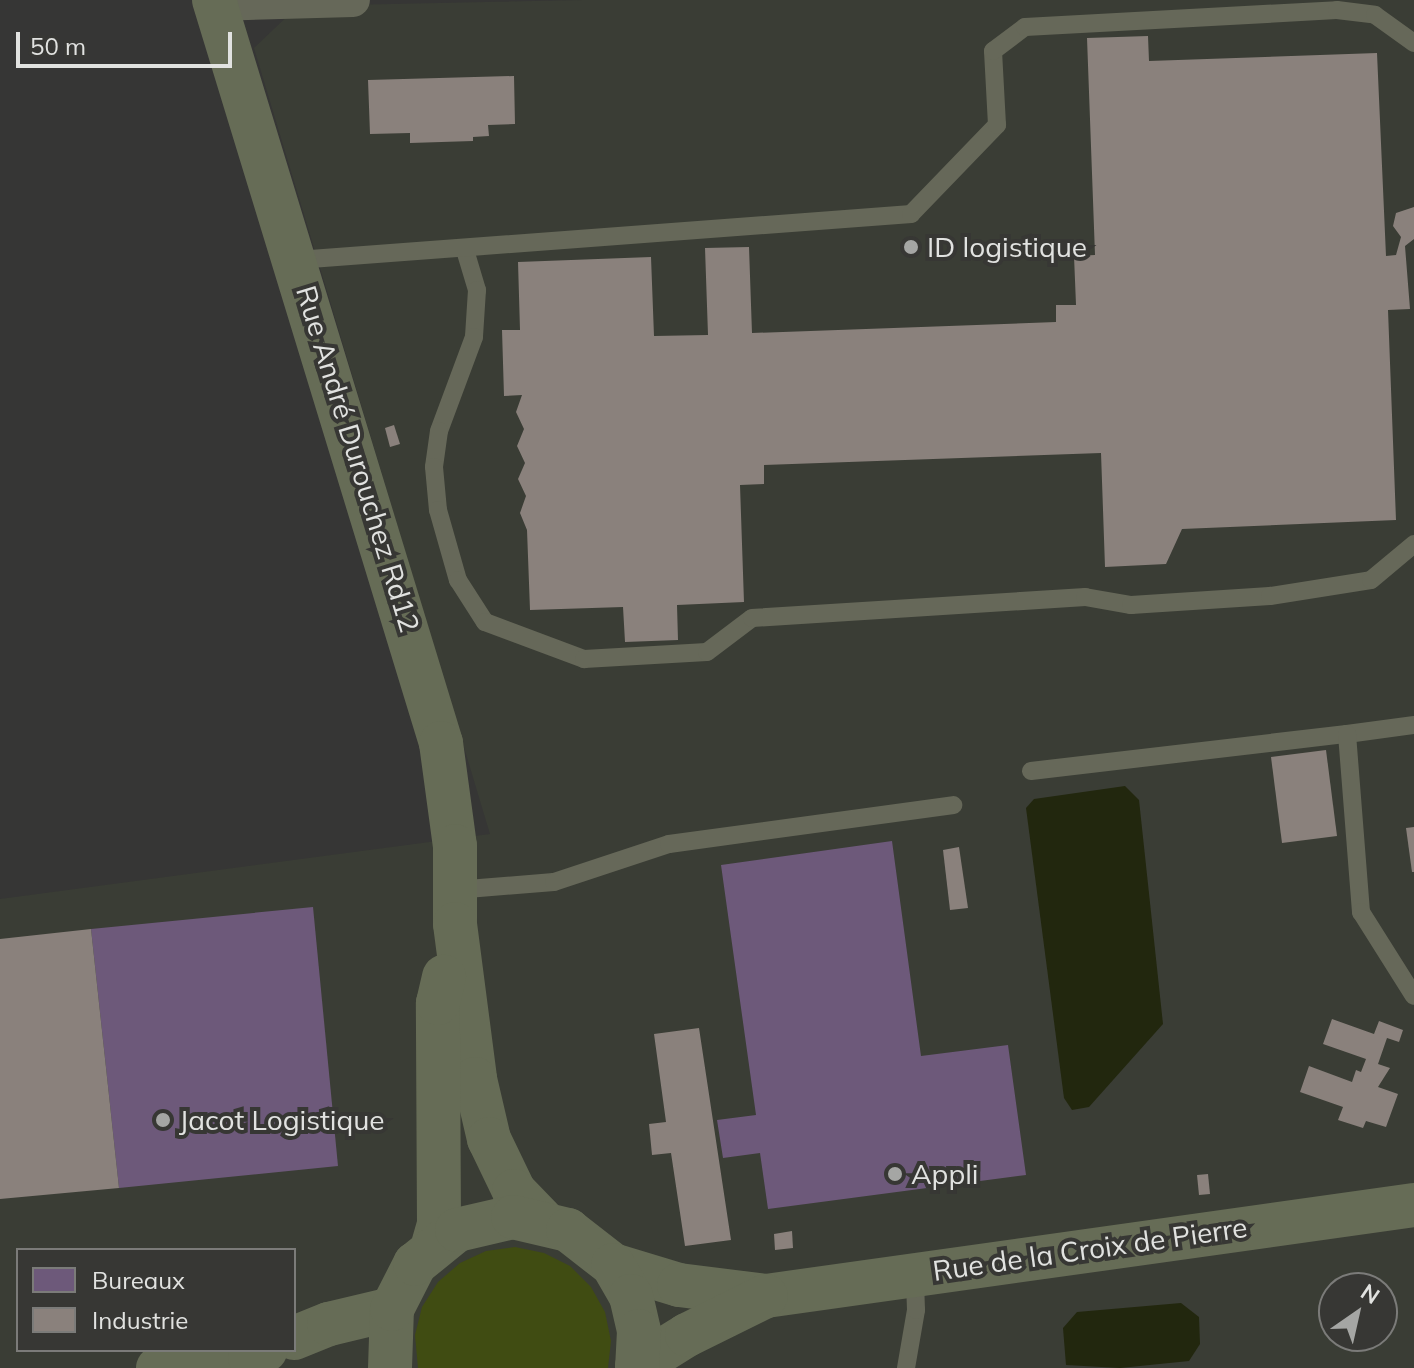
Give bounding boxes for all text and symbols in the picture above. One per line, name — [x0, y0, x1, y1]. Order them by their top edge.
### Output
scale bar — [20, 16, 236, 66]
text: 50 m — [30, 31, 86, 61]
place label: ID logistique — [927, 230, 1087, 264]
marker: ID logistique — [902, 238, 920, 256]
street label: Rue André Durouchez Rd12 — [289, 282, 427, 636]
place label: Jacot Logistique — [179, 1103, 385, 1137]
marker: Jacot Logistique — [154, 1111, 172, 1129]
place label: Appli — [911, 1157, 979, 1191]
marker: Appli — [886, 1165, 904, 1183]
street label: Rue de la Croix de Pierre — [931, 1210, 1249, 1288]
legend — [16, 1248, 296, 1352]
text: Bureaux — [92, 1265, 185, 1295]
north arrow — [1318, 1272, 1398, 1352]
text: N — [1356, 1278, 1385, 1310]
text: Industrie — [92, 1305, 188, 1335]

